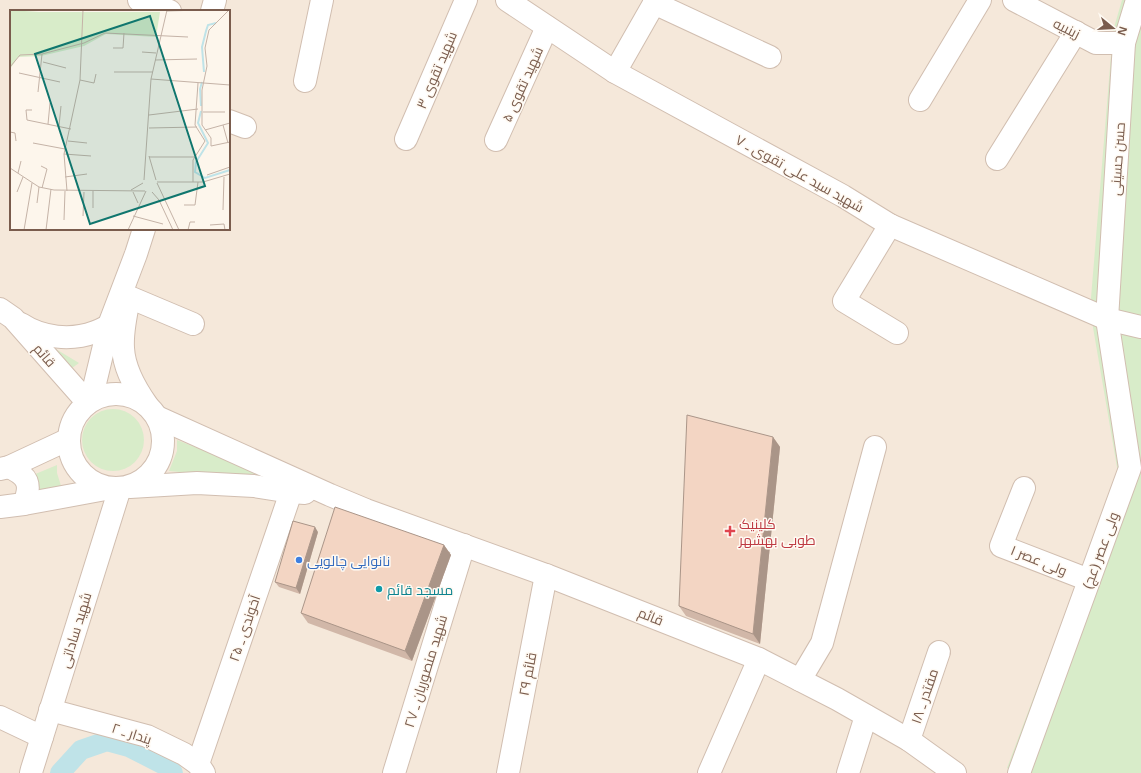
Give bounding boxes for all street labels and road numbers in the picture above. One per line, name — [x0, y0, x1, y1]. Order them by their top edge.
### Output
street label: زینبیه — [1050, 13, 1084, 43]
street label: شهید تقوی ۳ — [411, 28, 461, 112]
street label: شهید تقوی ۵ — [497, 43, 547, 125]
street label: حسن حسینی — [1105, 122, 1129, 196]
street label: شهید سید علی تقوی ـ ۷ — [732, 130, 868, 216]
street label: قائم — [29, 339, 61, 372]
street label: ولی عصر (عج) — [1077, 509, 1123, 591]
street label: ولی عصر ۱ — [1008, 540, 1070, 580]
street label: شهید ساداتی — [54, 590, 96, 670]
street label: آخوندی ـ ۲۵ — [224, 592, 264, 664]
street label: قائم — [635, 602, 666, 631]
street label: شهید منصوریان ـ ۲۷ — [399, 612, 451, 730]
street label: قائم ۲۹ — [513, 651, 541, 698]
street label: مقتدر ـ ۱۸ — [906, 666, 942, 726]
street label: پندار ـ ۲ — [109, 718, 155, 749]

